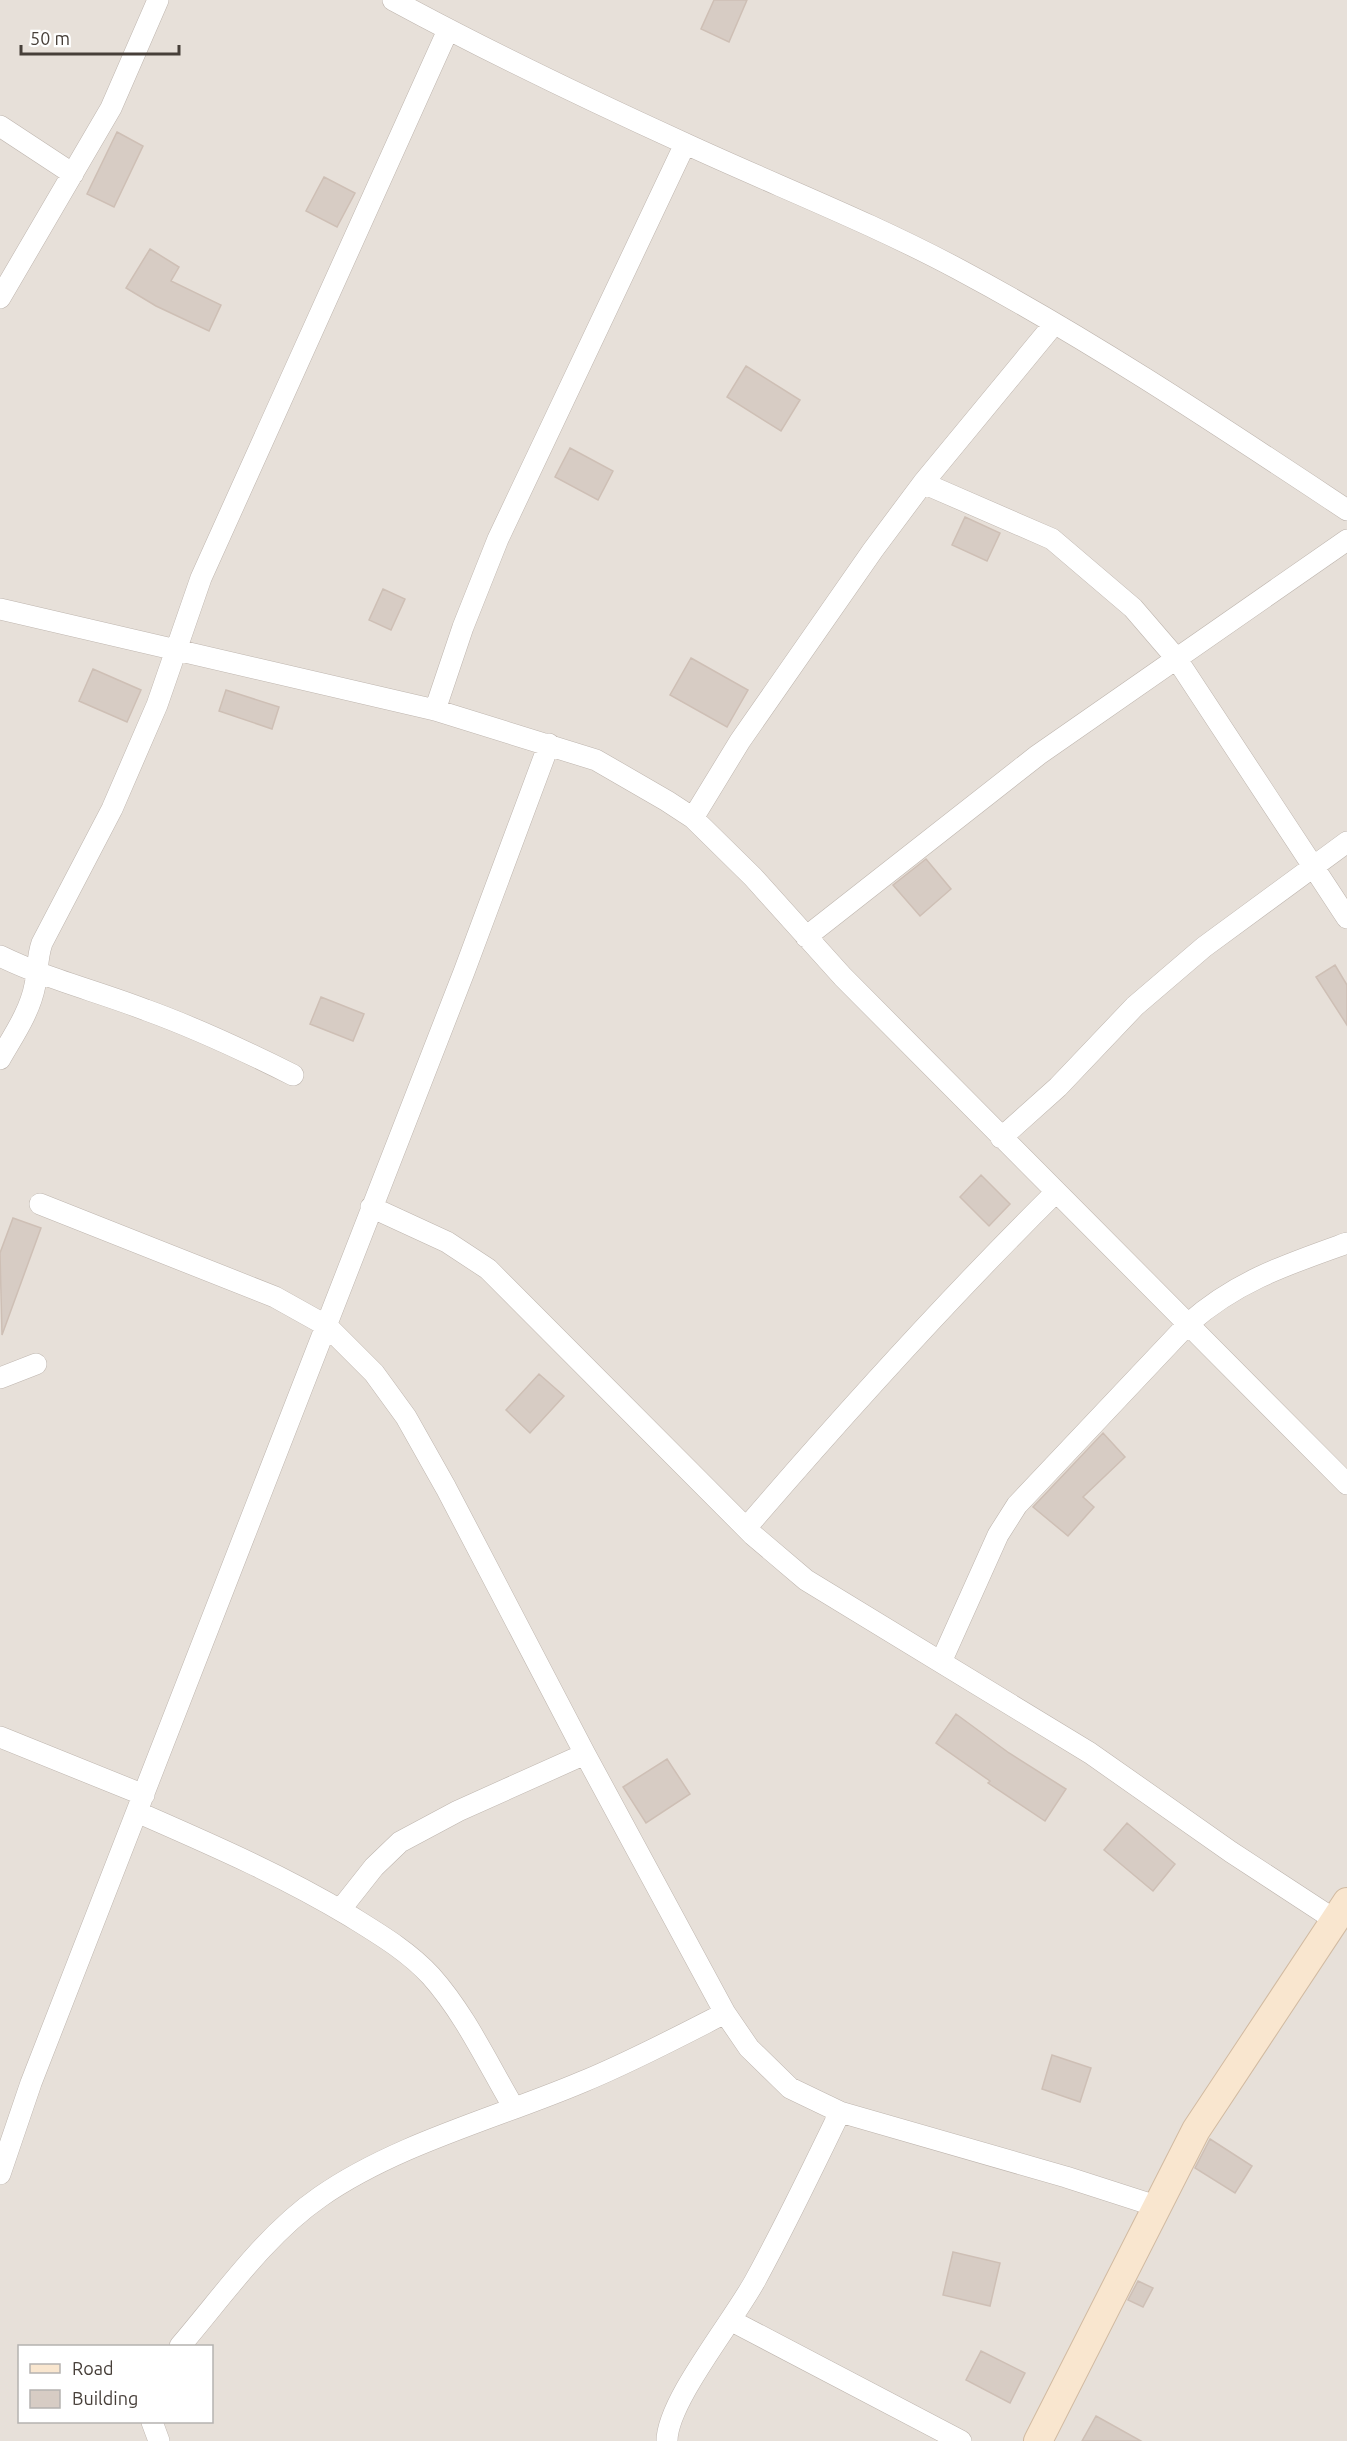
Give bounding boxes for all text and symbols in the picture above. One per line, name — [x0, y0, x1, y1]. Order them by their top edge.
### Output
scale bar — [21, 18, 178, 56]
text: 50 m — [30, 28, 70, 48]
legend — [18, 2345, 213, 2423]
text: Road — [72, 2358, 114, 2378]
text: Building — [72, 2388, 138, 2408]

